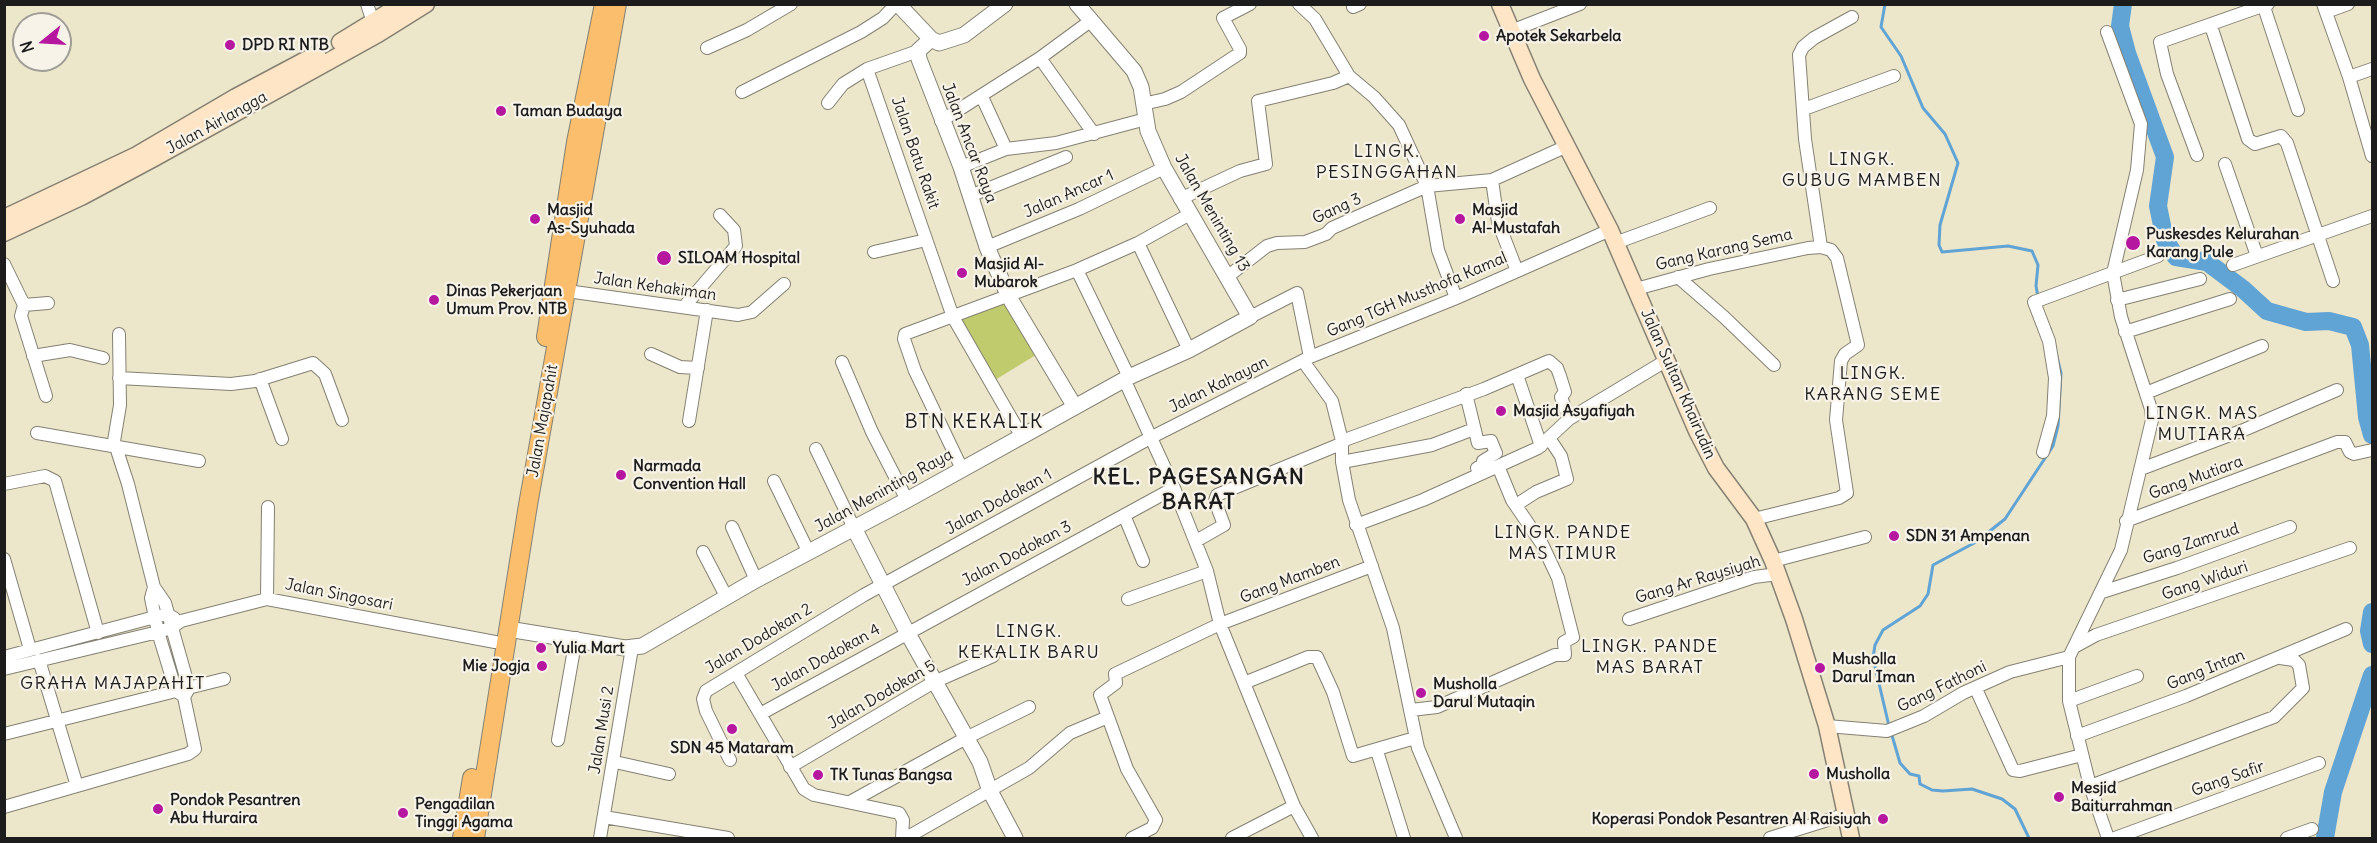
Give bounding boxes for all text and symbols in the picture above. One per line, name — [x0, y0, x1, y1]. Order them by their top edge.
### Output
north arrow — [12, 12, 72, 72]
place label: Apotek Sekarbela — [1496, 26, 1621, 46]
marker: Apotek Sekarbela — [1477, 29, 1491, 43]
place label: DPD RI NTB — [242, 35, 329, 55]
marker: DPD RI NTB — [223, 38, 237, 52]
text: N — [16, 39, 38, 55]
street label: Jalan Ancar Raya — [937, 80, 1001, 206]
street label: Jalan Airlangga — [163, 87, 271, 159]
street label: Jalan Batu Rakit — [887, 94, 943, 212]
place label: Taman Budaya — [513, 101, 622, 121]
marker: Taman Budaya — [494, 104, 508, 118]
district label: LINGK. PESINGGAHAN — [1316, 141, 1458, 184]
district label: LINGK. GUBUG MAMBEN — [1782, 149, 1942, 192]
street label: Jalan Meninting 13 — [1170, 151, 1254, 275]
street label: Jalan Ancar 1 — [1021, 166, 1117, 222]
street label: Gang 3 — [1309, 189, 1365, 229]
place label: Masjid As-Syuhada — [547, 200, 635, 238]
place label: Masjid Al-Mustafah — [1472, 200, 1560, 238]
marker: Masjid As-Syuhada — [528, 212, 542, 226]
marker: Masjid Al-Mustafah — [1453, 212, 1467, 226]
place label: Puskesdes Kelurahan Karang Pule — [2146, 224, 2299, 262]
street label: Gang Karang Sema — [1654, 225, 1794, 275]
marker: Puskesdes Kelurahan Karang Pule — [2124, 234, 2142, 252]
place label: SILOAM Hospital — [678, 248, 800, 268]
street label: Gang TGH Musthofa Kamal — [1324, 248, 1510, 342]
marker: SILOAM Hospital — [655, 249, 673, 267]
place label: Masjid Al- Mubarok — [974, 254, 1044, 292]
marker: Masjid Al- Mubarok — [955, 266, 969, 280]
street label: Jalan Kehakiman — [592, 269, 718, 305]
place label: Dinas Pekerjaan Umum Prov. NTB — [446, 281, 567, 319]
marker: Dinas Pekerjaan Umum Prov. NTB — [427, 293, 441, 307]
street label: Jalan Sultan Khairudin — [1636, 306, 1720, 462]
street label: Jalan Kahayan — [1166, 353, 1272, 417]
street label: Jalan Majapahit — [524, 363, 562, 479]
district label: LINGK. KARANG SEME — [1804, 363, 1942, 406]
place label: Masjid Asyafiyah — [1513, 401, 1635, 421]
district label: LINGK. MAS MUTIARA — [2145, 403, 2259, 446]
marker: Masjid Asyafiyah — [1494, 404, 1508, 418]
district label: BTN KEKALIK — [904, 410, 1044, 434]
street label: Jalan Meninting Raya — [812, 445, 956, 537]
street label: Gang Mutiara — [2146, 452, 2246, 504]
place label: Narmada Convention Hall — [633, 456, 746, 494]
street label: Jalan Dodokan 1 — [943, 465, 1055, 539]
district label: KEL. PAGESANGAN BARAT — [1093, 465, 1305, 516]
marker: Narmada Convention Hall — [614, 468, 628, 482]
street label: Jalan Dodokan 3 — [959, 517, 1075, 591]
street label: Gang Zamrud — [2141, 519, 2241, 569]
district label: LINGK. PANDE MAS TIMUR — [1494, 522, 1632, 564]
place label: SDN 31 Ampenan — [1906, 526, 2030, 546]
marker: SDN 31 Ampenan — [1887, 529, 1901, 543]
street label: Gang Mamben — [1237, 552, 1343, 608]
street label: Gang Ar Raysiyah — [1633, 552, 1763, 608]
street label: Gang Widuri — [2159, 557, 2251, 605]
street label: Jalan Singosari — [284, 575, 394, 615]
street label: Jalan Dodokan 2 — [702, 600, 816, 678]
street label: Jalan Dodokan 4 — [768, 620, 884, 696]
district label: LINGK. KEKALIK BARU — [958, 621, 1100, 664]
district label: LINGK. PANDE MAS BARAT — [1581, 636, 1719, 678]
place label: Yulia Mart — [553, 638, 624, 658]
marker: Yulia Mart — [534, 641, 548, 655]
street label: Gang Intan — [2164, 646, 2248, 694]
place label: Musholla Darul Iman — [1832, 649, 1915, 687]
place label: Mie Jogja — [462, 656, 530, 676]
street label: Jalan Dodokan 5 — [825, 656, 939, 734]
street label: Gang Fathoni — [1894, 657, 1990, 717]
marker: Mie Jogja — [535, 659, 549, 673]
marker: Musholla Darul Iman — [1813, 661, 1827, 675]
district label: GRAHA MAJAPAHIT — [20, 673, 206, 695]
place label: Musholla Darul Mutaqin — [1433, 674, 1535, 712]
street label: Jalan Musi 2 — [586, 685, 618, 775]
marker: Musholla Darul Mutaqin — [1414, 686, 1428, 700]
marker: SDN 45 Mataram — [725, 722, 739, 736]
place label: SDN 45 Mataram — [670, 738, 794, 758]
street label: Gang Safir — [2189, 757, 2267, 801]
place label: Musholla — [1826, 764, 1890, 784]
place label: TK Tunas Bangsa — [830, 765, 952, 785]
marker: Musholla — [1807, 767, 1821, 781]
marker: TK Tunas Bangsa — [811, 768, 825, 782]
place label: Mesjid Baiturrahman — [2071, 778, 2173, 816]
place label: Pondok Pesantren Abu Huraira — [170, 790, 300, 828]
marker: Mesjid Baiturrahman — [2052, 790, 2066, 804]
place label: Pengadilan Tinggi Agama — [415, 794, 513, 832]
marker: Pondok Pesantren Abu Huraira — [151, 802, 165, 816]
marker: Pengadilan Tinggi Agama — [396, 806, 410, 820]
place label: Koperasi Pondok Pesantren Al Raisiyah — [1591, 809, 1871, 829]
marker: Koperasi Pondok Pesantren Al Raisiyah — [1876, 812, 1890, 826]

